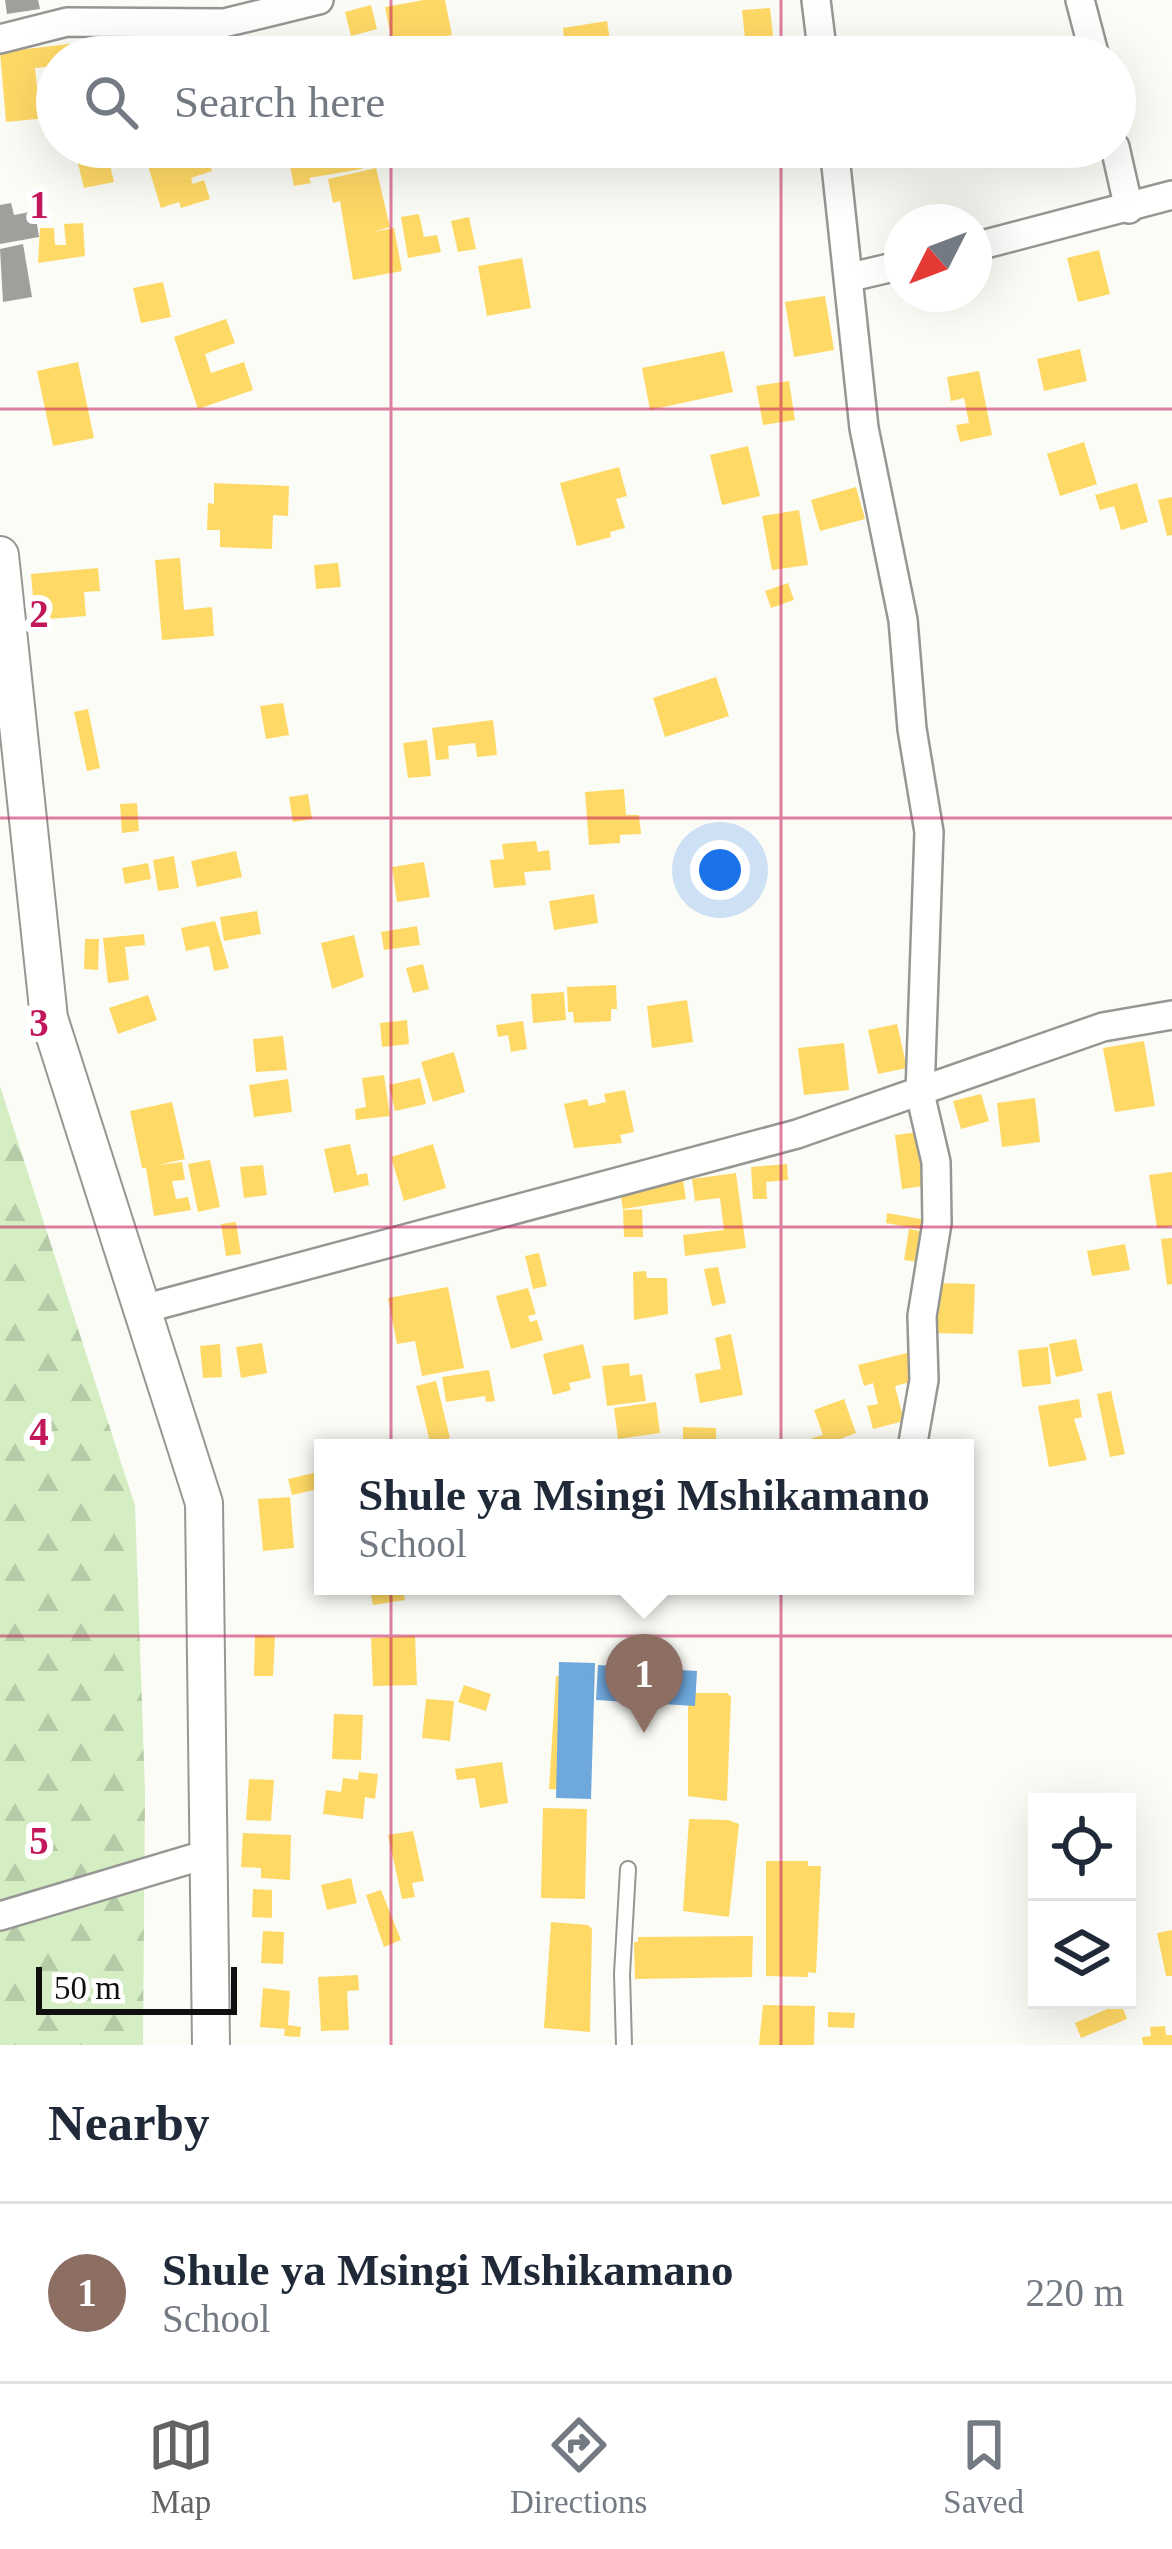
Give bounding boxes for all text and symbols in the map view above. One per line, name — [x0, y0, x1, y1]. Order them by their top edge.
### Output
search box — [36, 36, 1136, 168]
icon: search — [78, 69, 144, 135]
text: Search here — [174, 77, 385, 127]
text: 1 — [29, 183, 49, 226]
north arrow — [884, 204, 992, 312]
text: 2 — [29, 592, 49, 635]
your location — [690, 840, 750, 900]
text: 3 — [29, 1001, 49, 1044]
text: 4 — [29, 1410, 49, 1453]
popup — [314, 1439, 974, 1595]
text: Shule ya Msingi Mshikamano — [358, 1470, 930, 1520]
text: School — [358, 1522, 467, 1565]
pin: 1 — [605, 1634, 683, 1733]
map controls — [1028, 1793, 1136, 2009]
button: locate — [1028, 1793, 1136, 1901]
text: 5 — [29, 1819, 49, 1862]
button: layers — [1028, 1901, 1136, 2009]
scale bar — [36, 1961, 237, 2014]
text: 50 m — [54, 1970, 121, 2006]
text: Nearby — [48, 2095, 209, 2151]
text: Shule ya Msingi Mshikamano — [162, 2245, 733, 2295]
text: 1 — [77, 2271, 97, 2314]
text: 220 m — [1025, 2271, 1124, 2314]
text: School — [162, 2297, 270, 2340]
tab: Map — [148, 2412, 214, 2521]
tab: Directions — [510, 2412, 647, 2521]
tab: Saved — [943, 2412, 1024, 2521]

